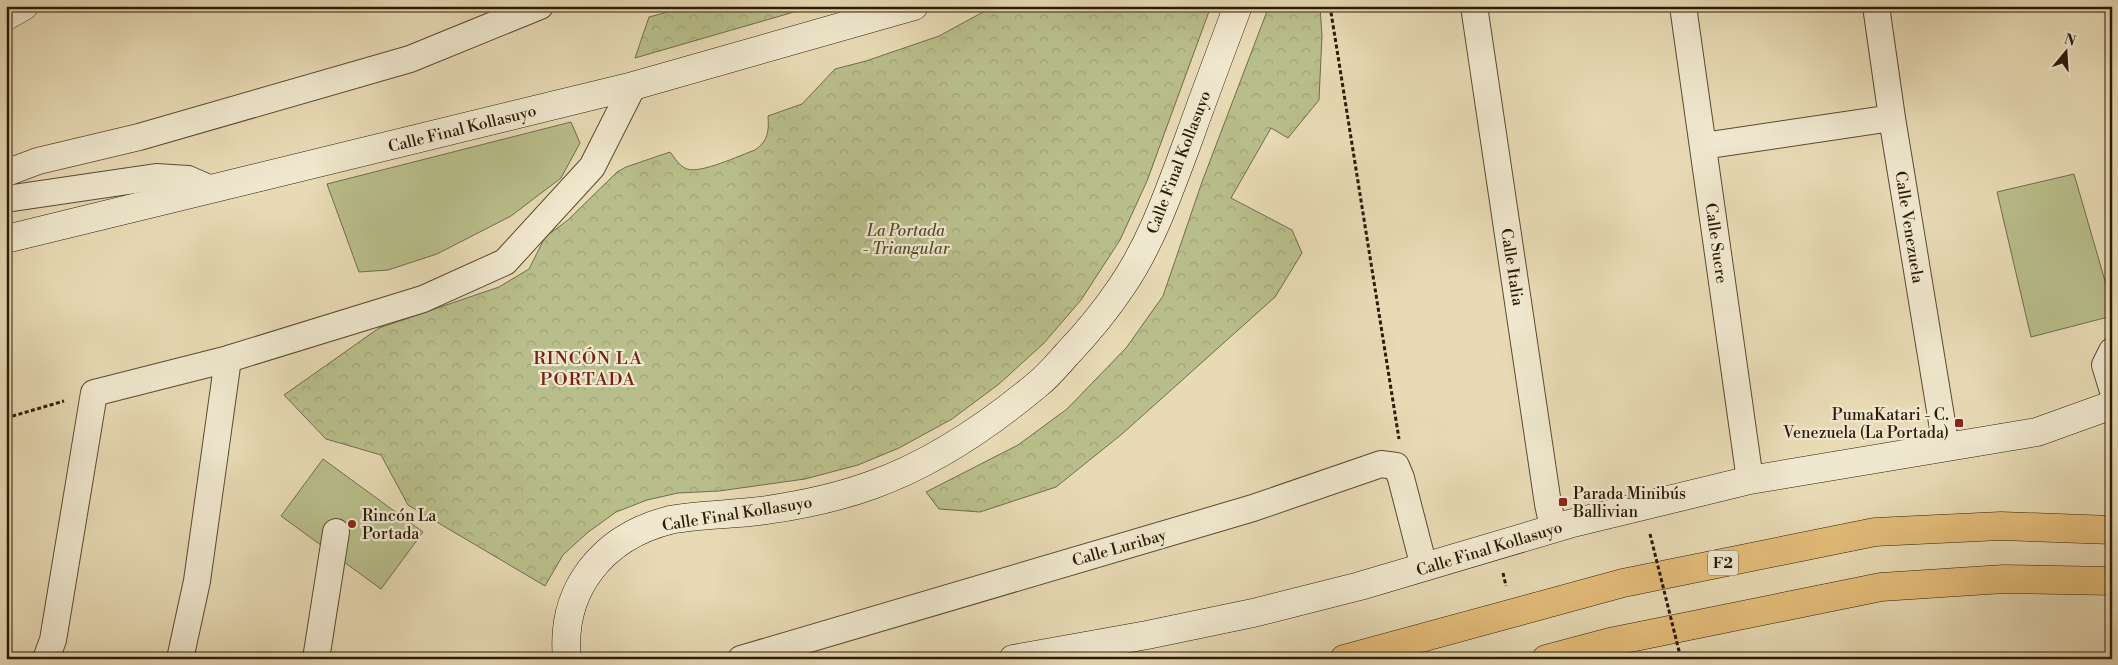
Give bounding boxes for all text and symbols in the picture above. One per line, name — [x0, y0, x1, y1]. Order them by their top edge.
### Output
north arrow — [2040, 28, 2090, 78]
text: N — [2062, 30, 2078, 51]
street label: Calle Final Kollasuyo — [1142, 88, 1215, 237]
street label: Calle Final Kollasuyo — [386, 101, 538, 157]
street label: Calle Venezuela — [1890, 170, 1928, 286]
street label: Calle Sucre — [1700, 202, 1732, 285]
park label: La Portada - Triangular — [863, 221, 951, 259]
street label: Calle Italia — [1496, 227, 1528, 308]
district label: RINCÓN LA PORTADA — [533, 347, 643, 391]
place label: PumaKatari - C. Venezuela (La Portada) — [1782, 405, 1949, 443]
marker: PumaKatari - C. Venezuela (La Portada) — [1953, 417, 1965, 429]
place label: Parada Minibús Ballivian — [1572, 484, 1686, 522]
street label: Calle Final Kollasuyo — [661, 492, 814, 536]
marker: Parada Minibús Ballivian — [1557, 496, 1569, 508]
place label: Rincón La Portada — [362, 506, 437, 544]
street label: Calle Final Kollasuyo — [1414, 517, 1565, 581]
marker: Rincón La Portada — [346, 518, 358, 530]
street label: Calle Luribay — [1070, 525, 1169, 571]
road number: F2 — [1708, 550, 1738, 576]

